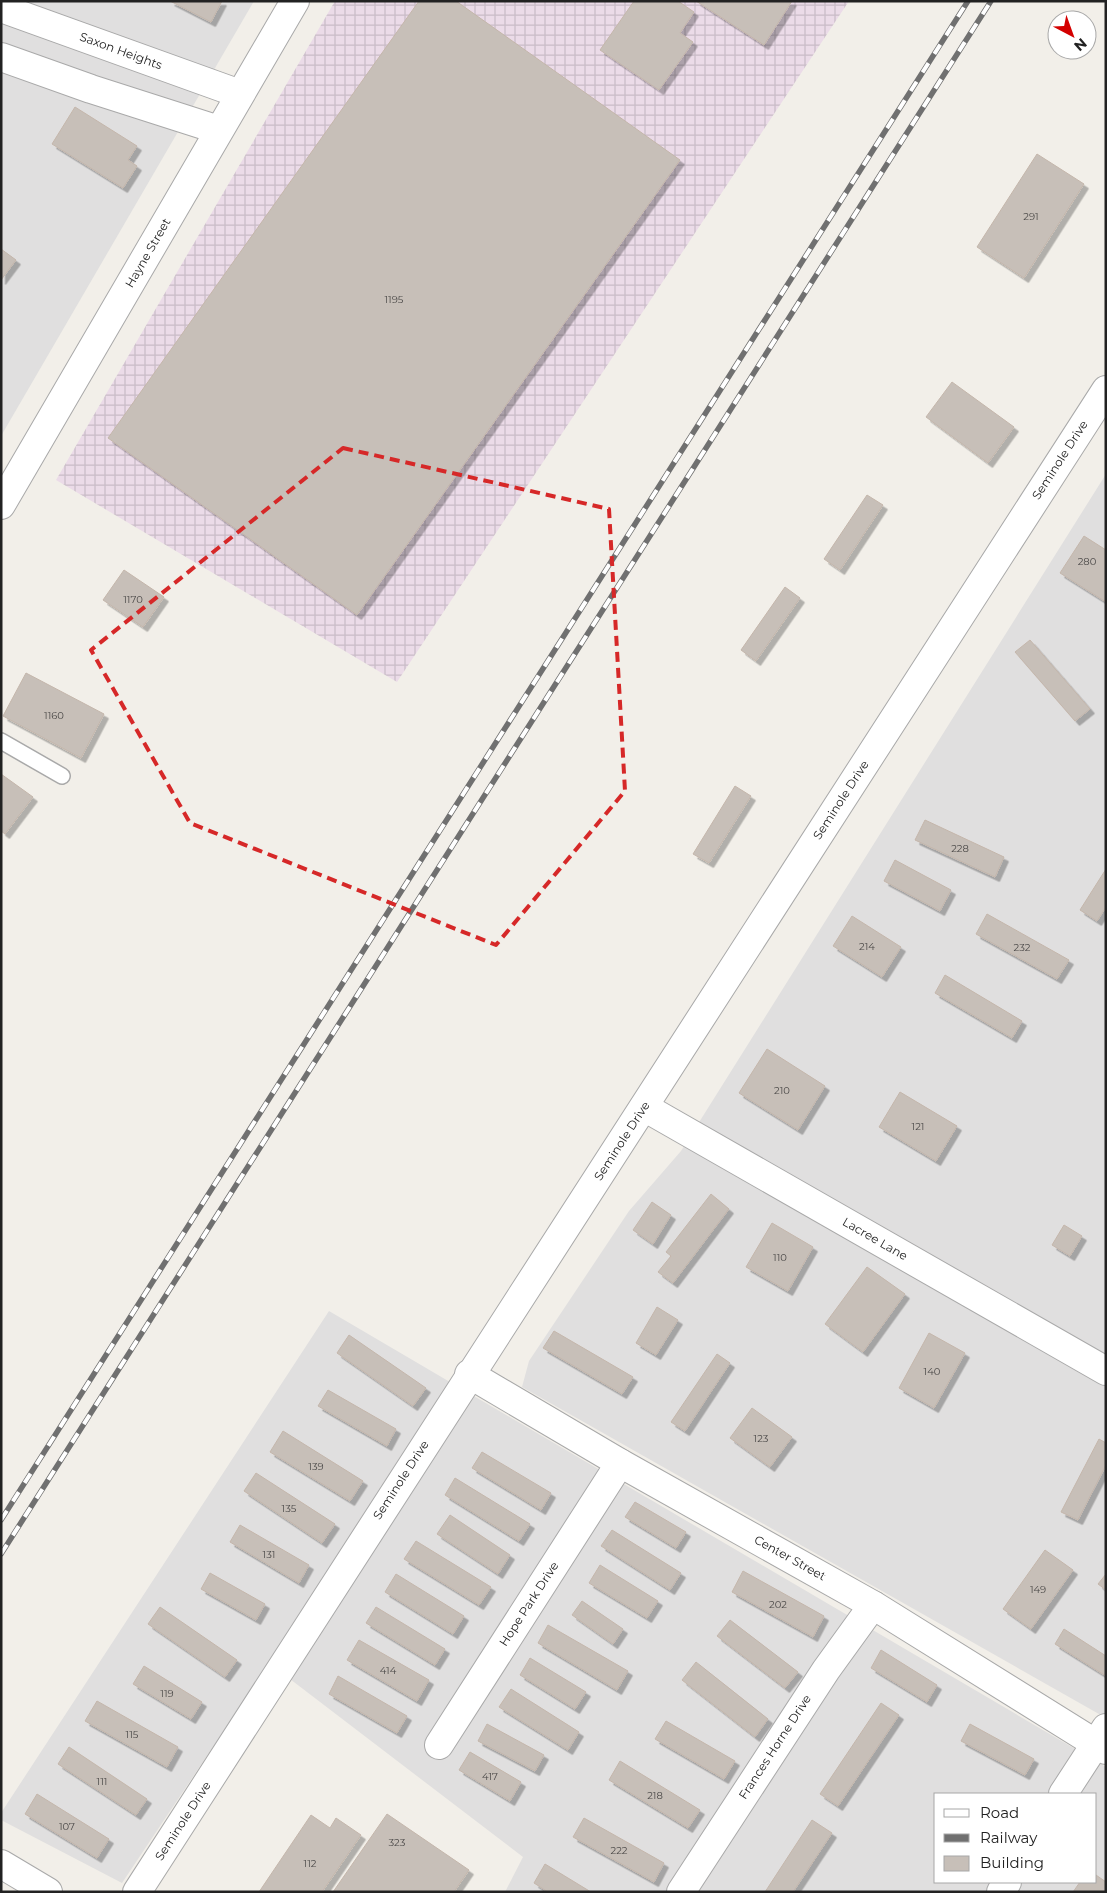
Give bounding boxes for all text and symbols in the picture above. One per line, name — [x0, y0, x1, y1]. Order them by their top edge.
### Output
north arrow — [1047, 10, 1097, 60]
street label: Saxon Heights — [78, 29, 165, 72]
text: N — [1070, 34, 1091, 55]
house number: 291 — [1023, 210, 1039, 223]
street label: Hayne Street — [122, 215, 174, 290]
house number: 1195 — [385, 293, 404, 306]
street label: Seminole Drive — [1028, 417, 1091, 502]
house number: 280 — [1078, 555, 1097, 568]
house number: 1170 — [123, 593, 143, 606]
house number: 1160 — [44, 709, 64, 722]
street label: Seminole Drive — [809, 757, 872, 842]
house number: 228 — [951, 842, 969, 855]
house number: 214 — [859, 940, 875, 953]
house number: 232 — [1014, 941, 1031, 954]
house number: 210 — [774, 1084, 790, 1097]
street label: Seminole Drive — [590, 1098, 653, 1183]
house number: 121 — [912, 1120, 924, 1133]
street label: Lacree Lane — [840, 1214, 910, 1263]
house number: 110 — [773, 1251, 787, 1264]
house number: 140 — [924, 1365, 941, 1378]
house number: 123 — [754, 1432, 769, 1445]
street label: Seminole Drive — [369, 1437, 432, 1522]
house number: 139 — [308, 1460, 324, 1473]
house number: 135 — [282, 1502, 297, 1515]
street label: Center Street — [752, 1532, 829, 1584]
house number: 131 — [263, 1548, 275, 1561]
street label: Hope Park Drive — [496, 1559, 562, 1649]
house number: 149 — [1030, 1583, 1046, 1596]
house number: 202 — [769, 1598, 787, 1611]
house number: 414 — [380, 1664, 397, 1677]
house number: 119 — [160, 1687, 174, 1700]
street label: Frances Horne Drive — [735, 1692, 814, 1802]
house number: 115 — [126, 1728, 139, 1741]
house number: 417 — [482, 1770, 498, 1783]
house number: 111 — [97, 1775, 107, 1788]
street label: Seminole Drive — [151, 1778, 214, 1863]
house number: 218 — [647, 1789, 663, 1802]
legend — [934, 1793, 1097, 1883]
text: Road — [980, 1803, 1019, 1822]
house number: 107 — [59, 1820, 75, 1833]
text: Railway — [980, 1828, 1038, 1847]
house number: 323 — [389, 1836, 406, 1849]
house number: 222 — [610, 1844, 628, 1857]
text: Building — [980, 1853, 1044, 1872]
house number: 112 — [304, 1857, 317, 1870]

